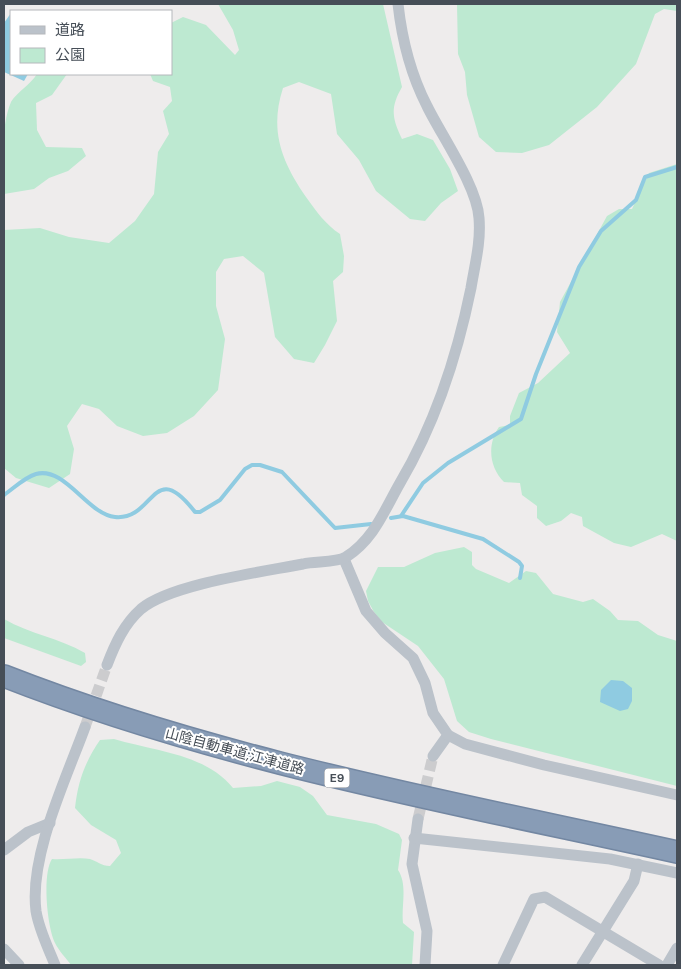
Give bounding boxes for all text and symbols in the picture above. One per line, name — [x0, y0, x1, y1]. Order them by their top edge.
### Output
legend — [10, 10, 172, 75]
text: 道路 — [55, 20, 85, 40]
text: 公園 — [55, 45, 85, 65]
street label: 山陰自動車道;江津道路 — [164, 724, 306, 778]
road number: E9 — [324, 768, 350, 788]

